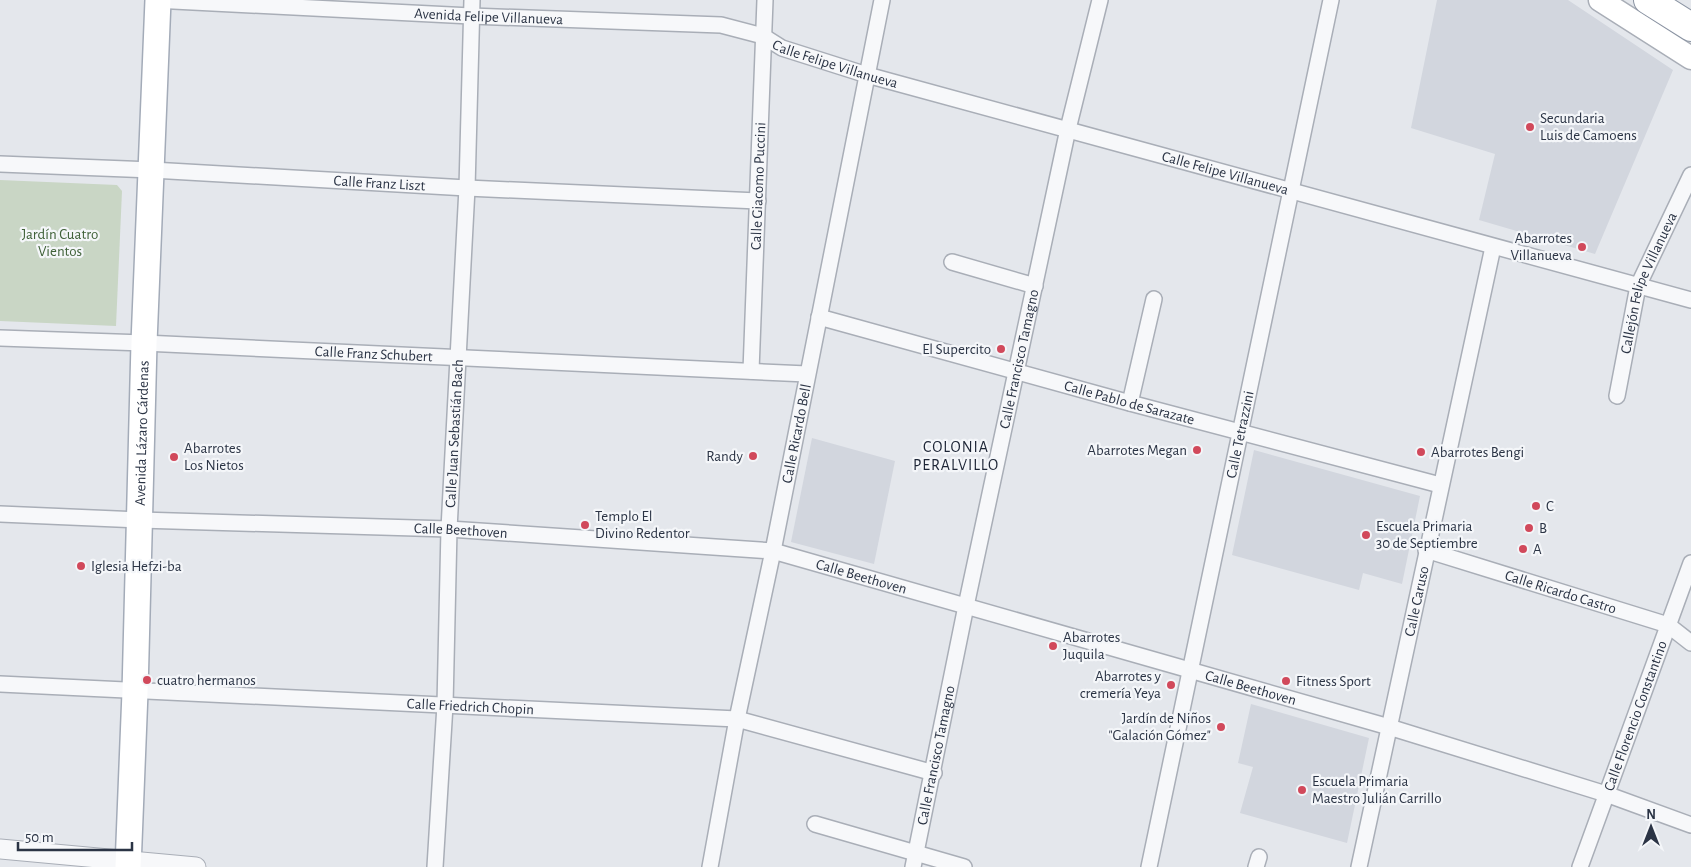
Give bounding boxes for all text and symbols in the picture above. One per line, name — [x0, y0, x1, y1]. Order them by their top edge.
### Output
street label: Avenida Felipe Villanueva — [414, 6, 563, 27]
street label: Calle Felipe Villanueva — [769, 37, 899, 91]
place label: Secundaria Luis de Camoens — [1540, 111, 1637, 143]
marker: Secundaria Luis de Camoens — [1524, 121, 1536, 133]
street label: Calle Giacomo Puccini — [749, 122, 768, 250]
street label: Calle Felipe Villanueva — [1160, 149, 1290, 198]
street label: Calle Franz Liszt — [333, 173, 426, 194]
street label: Callejón Felipe Villanueva — [1618, 210, 1680, 355]
park label: Jardín Cuatro Vientos — [22, 227, 98, 259]
place label: Abarrotes Villanueva — [1510, 231, 1572, 263]
marker: Abarrotes Villanueva — [1576, 241, 1588, 253]
street label: Calle Francisco Tamagno — [997, 288, 1042, 430]
place label: El Supercito — [922, 342, 991, 357]
marker: El Supercito — [995, 343, 1007, 355]
street label: Calle Franz Schubert — [314, 344, 433, 364]
street label: Calle Juan Sebastián Bach — [443, 359, 466, 508]
street label: Avenida Lázaro Cárdenas — [133, 360, 152, 506]
street label: Calle Pablo de Sarazate — [1063, 378, 1196, 428]
street label: Calle Ricardo Bell — [780, 383, 814, 484]
street label: Calle Tetrazzini — [1224, 390, 1257, 479]
district label: COLONIA PERALVILLO — [913, 439, 999, 473]
place label: Abarrotes Los Nietos — [184, 441, 244, 473]
place label: Abarrotes Megan — [1087, 443, 1187, 458]
marker: Abarrotes Megan — [1191, 444, 1203, 456]
place label: Abarrotes Bengi — [1431, 445, 1524, 460]
marker: Abarrotes Bengi — [1415, 446, 1427, 458]
place label: Randy — [706, 449, 744, 464]
marker: Randy — [747, 450, 759, 462]
marker: Abarrotes Los Nietos — [168, 451, 180, 463]
place label: C — [1546, 499, 1554, 514]
marker: C — [1530, 500, 1542, 512]
place label: Templo El Divino Redentor — [595, 509, 690, 541]
marker: Templo El Divino Redentor — [579, 519, 591, 531]
place label: Escuela Primaria 30 de Septiembre — [1376, 519, 1478, 551]
street label: Calle Beethoven — [414, 521, 508, 541]
place label: B — [1539, 521, 1547, 536]
marker: B — [1523, 522, 1535, 534]
marker: Escuela Primaria 30 de Septiembre — [1360, 529, 1372, 541]
place label: A — [1533, 542, 1542, 557]
marker: A — [1517, 543, 1529, 555]
street label: Calle Beethoven — [814, 557, 909, 597]
place label: Iglesia Hefzi-ba — [91, 559, 182, 574]
marker: Iglesia Hefzi-ba — [75, 560, 87, 572]
street label: Calle Caruso — [1402, 565, 1432, 638]
street label: Calle Ricardo Castro — [1503, 568, 1618, 617]
place label: Abarrotes Juquila — [1063, 630, 1120, 662]
street label: Calle Florencio Constantino — [1601, 639, 1670, 793]
marker: Abarrotes Juquila — [1047, 640, 1059, 652]
street label: Calle Beethoven — [1204, 668, 1298, 708]
place label: Abarrotes y cremería Yeya — [1080, 669, 1162, 701]
place label: cuatro hermanos — [157, 673, 256, 688]
marker: cuatro hermanos — [141, 674, 153, 686]
place label: Fitness Sport — [1296, 674, 1371, 689]
marker: Fitness Sport — [1280, 675, 1292, 687]
marker: Abarrotes y cremería Yeya — [1165, 679, 1177, 691]
street label: Calle Francisco Tamagno — [915, 684, 958, 826]
street label: Calle Friedrich Chopin — [406, 696, 534, 717]
place label: Jardín de Niños "Galación Gómez" — [1109, 711, 1211, 743]
marker: Jardín de Niños "Galación Gómez" — [1215, 721, 1227, 733]
place label: Escuela Primaria Maestro Julián Carrillo — [1312, 774, 1442, 806]
marker: Escuela Primaria Maestro Julián Carrillo — [1296, 784, 1308, 796]
north arrow — [1626, 802, 1676, 852]
text: N — [1646, 808, 1656, 822]
scale bar — [18, 820, 131, 852]
text: 50 m — [25, 830, 54, 845]

